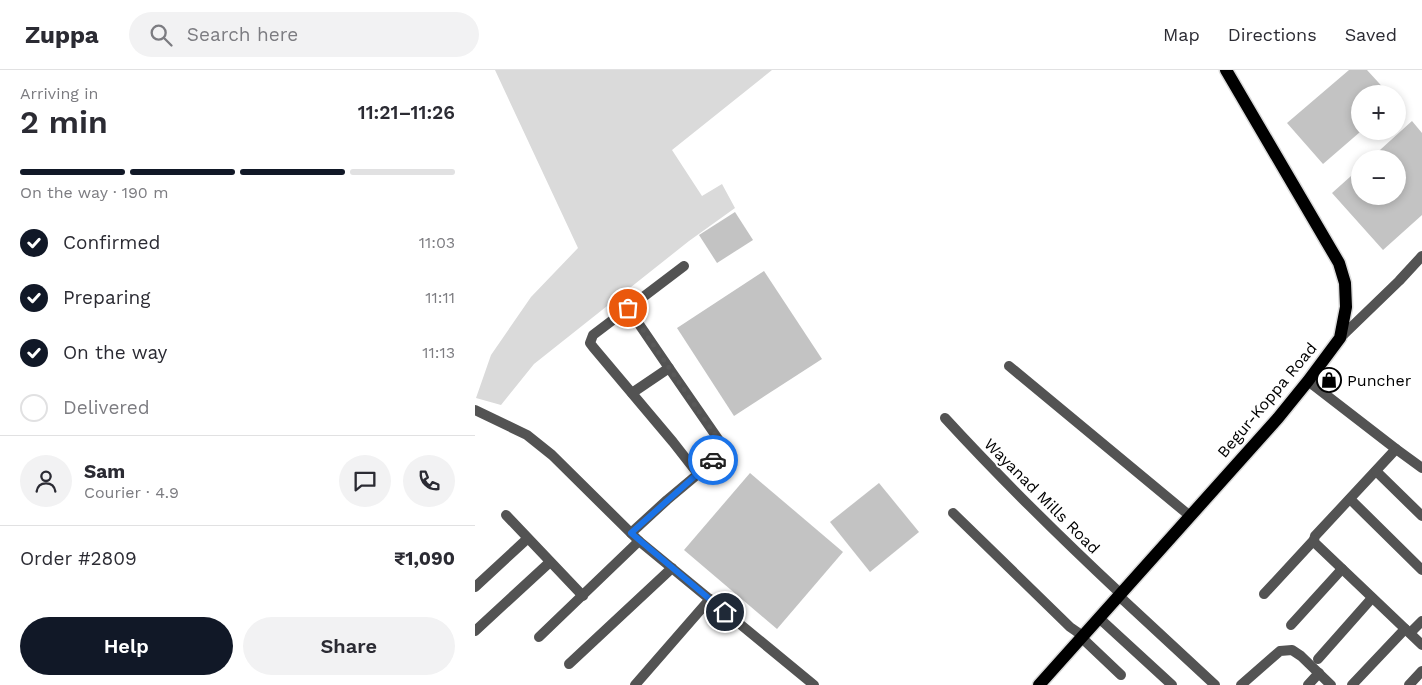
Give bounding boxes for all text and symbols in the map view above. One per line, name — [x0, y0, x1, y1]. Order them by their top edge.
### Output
search box — [129, 12, 479, 57]
text: Zuppa — [25, 21, 99, 49]
icon: search — [147, 21, 175, 49]
text: Search here — [187, 23, 298, 46]
text: Map — [1163, 24, 1200, 45]
text: Directions — [1228, 24, 1317, 45]
text: Saved — [1345, 24, 1397, 45]
text: Arriving in — [20, 84, 98, 103]
map controls — [1351, 85, 1406, 205]
button: + — [1351, 85, 1406, 140]
text: 11:21–11:26 — [358, 101, 455, 124]
text: 2 min — [20, 103, 108, 141]
button: − — [1351, 150, 1406, 205]
text: On the way · 190 m — [20, 183, 169, 202]
icon: check — [20, 229, 48, 257]
text: Confirmed — [63, 231, 160, 254]
text: 11:03 — [419, 233, 455, 252]
icon: check — [20, 284, 48, 312]
text: Preparing — [63, 286, 150, 309]
pin — [607, 287, 649, 329]
text: 11:11 — [425, 288, 455, 307]
icon: bag — [614, 294, 642, 322]
icon: check — [20, 339, 48, 367]
street label: Begur-Koppa Road — [1213, 339, 1321, 461]
text: On the way — [63, 341, 167, 364]
text: 11:13 — [422, 343, 455, 362]
shop icon: Puncher — [1316, 367, 1342, 393]
place label: Puncher — [1347, 371, 1412, 390]
text: Delivered — [63, 396, 150, 419]
street label: Wayanad Mills Road — [980, 434, 1104, 558]
courier — [688, 435, 738, 485]
icon: car — [699, 446, 727, 474]
button: person — [20, 455, 72, 507]
button: chat — [339, 455, 391, 507]
button: phone — [403, 455, 455, 507]
text: Sam — [84, 460, 125, 483]
text: Courier · 4.9 — [84, 483, 179, 502]
text: Order #2809 — [20, 547, 137, 570]
text: ₹1,090 — [394, 547, 455, 570]
pin — [704, 591, 746, 633]
icon: home — [711, 598, 739, 626]
button: Help — [20, 617, 233, 675]
button: Share — [243, 617, 455, 675]

